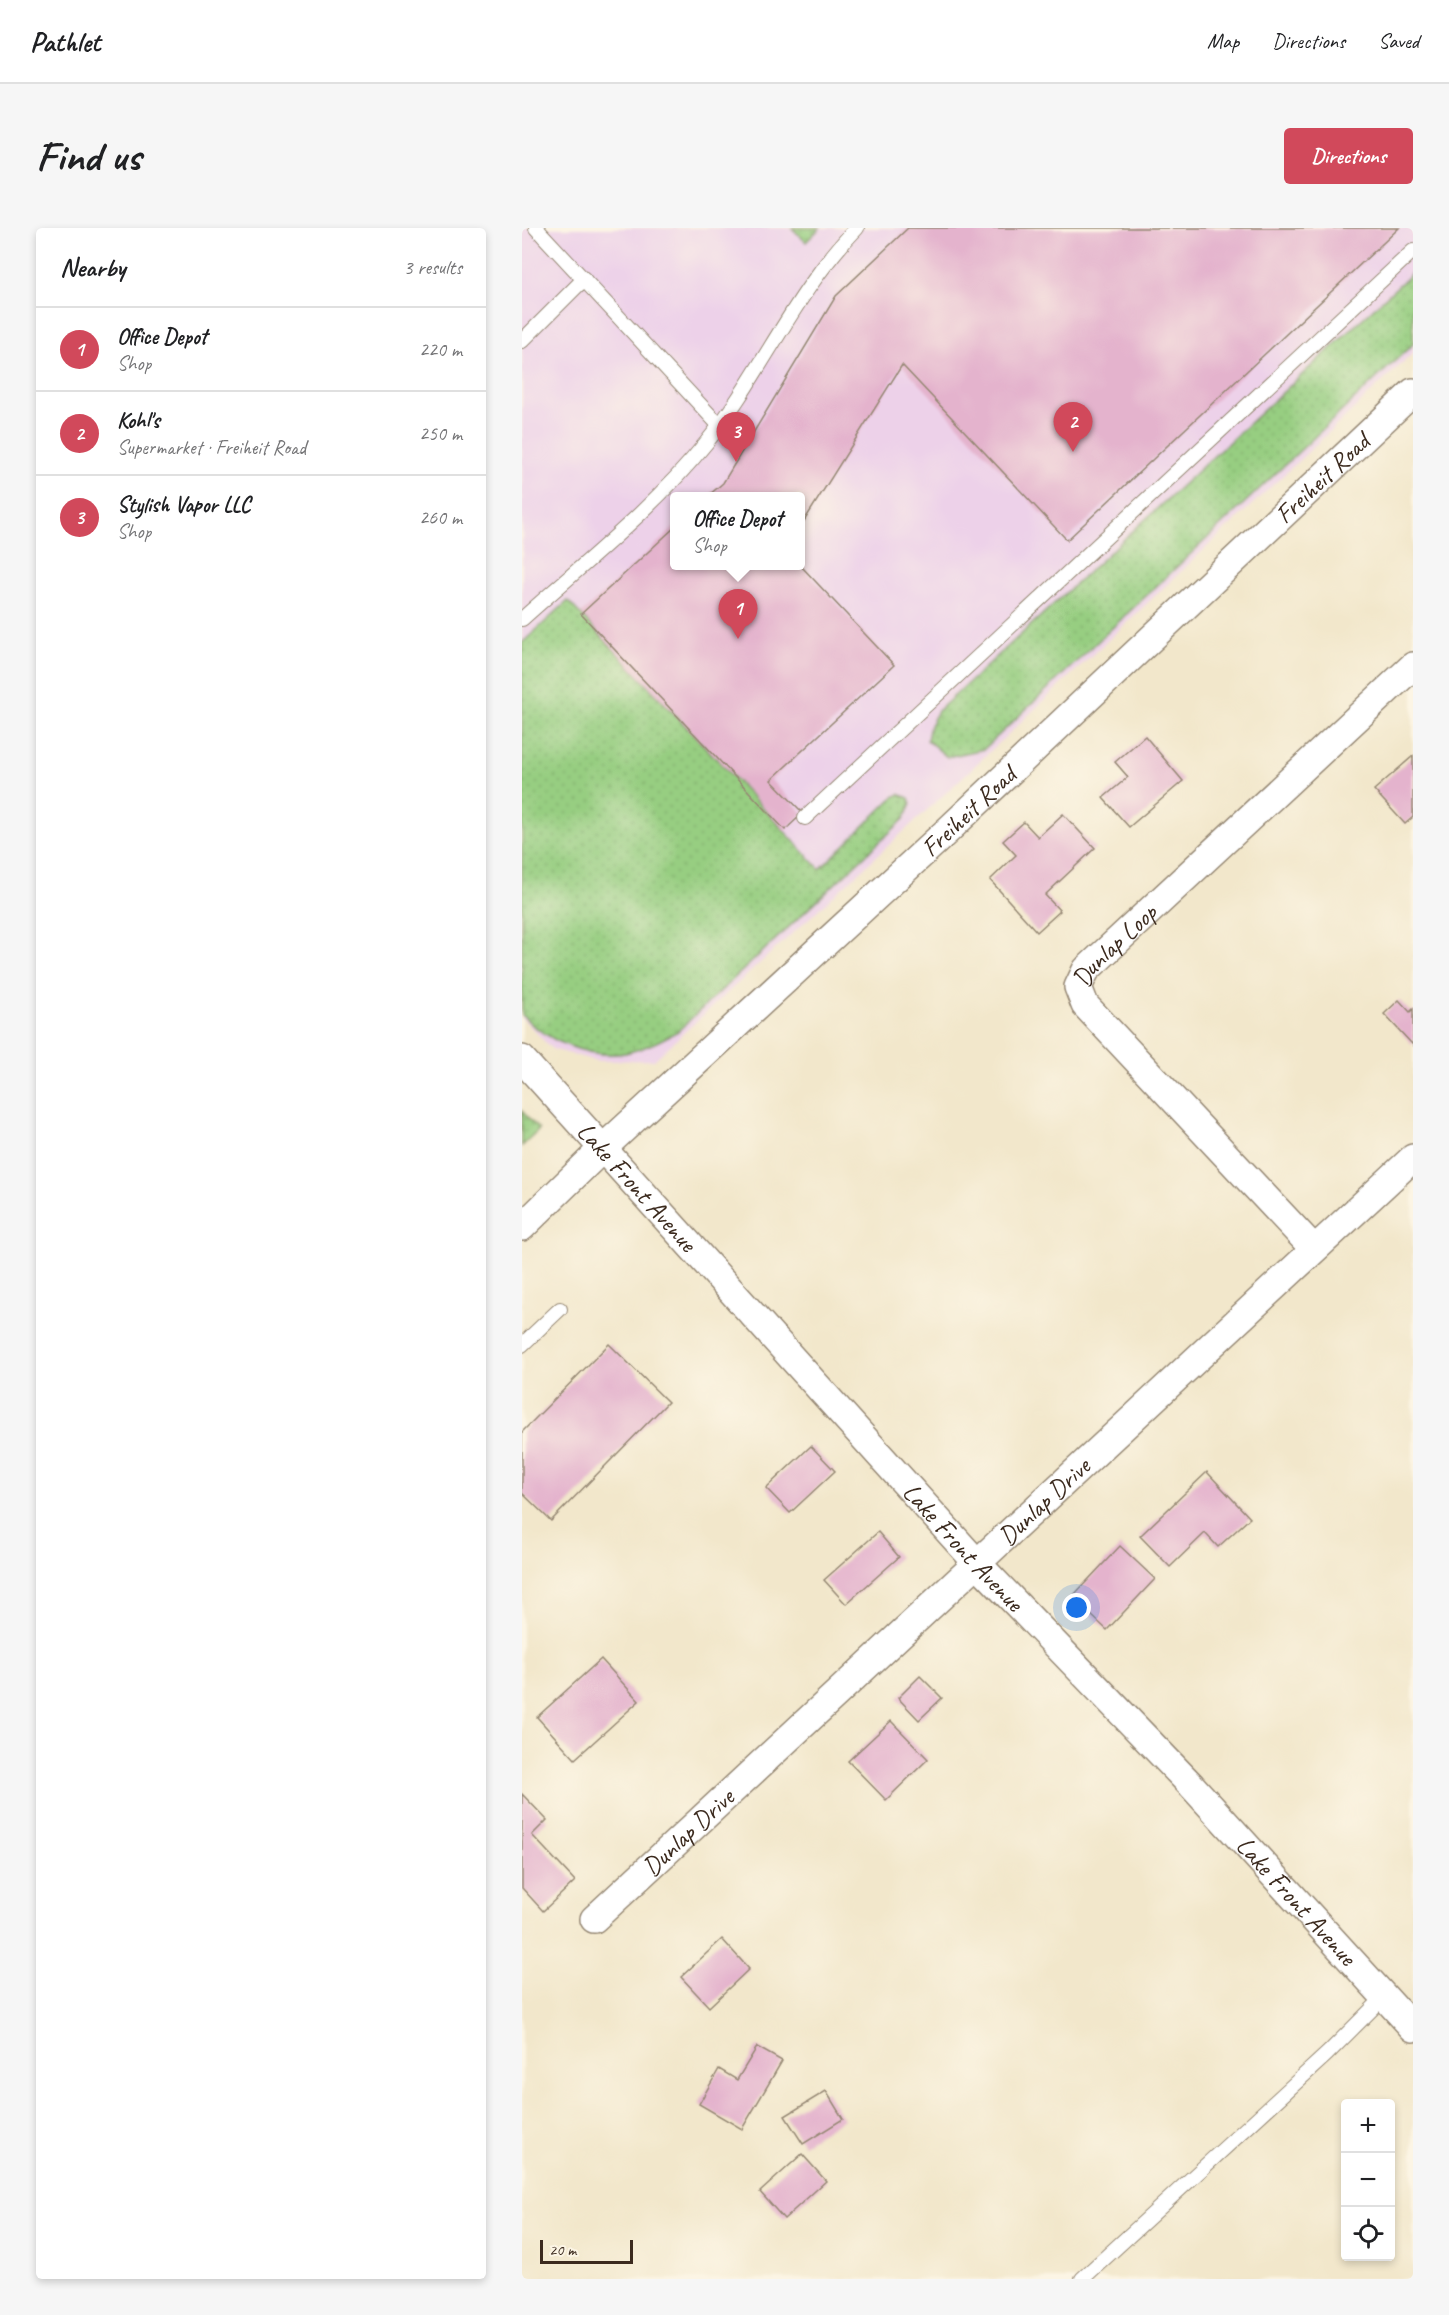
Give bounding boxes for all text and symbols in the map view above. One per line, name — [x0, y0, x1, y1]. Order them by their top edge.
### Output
text: Pathlet — [30, 24, 100, 59]
text: Map — [1207, 28, 1239, 54]
text: Directions — [1272, 28, 1345, 54]
text: Saved — [1378, 28, 1419, 54]
button: Directions — [1284, 128, 1413, 184]
text: Find us — [36, 130, 141, 183]
text: Nearby — [60, 251, 125, 284]
text: 3 results — [403, 255, 462, 280]
text: Office Depot — [117, 323, 207, 351]
text: 1 — [75, 337, 84, 362]
text: 220 m — [419, 337, 462, 362]
text: Shop — [117, 351, 151, 376]
pin: 2 — [1054, 402, 1092, 452]
text: Kohl's — [117, 407, 160, 435]
pin: 3 — [716, 412, 756, 462]
text: 2 — [75, 421, 84, 446]
text: 250 m — [419, 421, 462, 446]
street label: Freiheit Road — [1268, 423, 1379, 530]
text: Supermarket · Freiheit Road — [117, 435, 306, 460]
text: Stylish Vapor LLC — [117, 491, 250, 519]
popup — [670, 492, 805, 570]
text: 3 — [75, 505, 84, 530]
text: 260 m — [419, 505, 462, 530]
text: Office Depot — [692, 505, 783, 533]
text: Shop — [117, 519, 151, 544]
text: Shop — [692, 533, 727, 558]
pin: 1 — [718, 590, 758, 639]
street label: Freiheit Road — [914, 756, 1025, 863]
street label: Dunlap Loop — [1064, 895, 1164, 992]
street label: Lake Front Avenue — [570, 1115, 705, 1260]
street label: Dunlap Drive — [991, 1448, 1099, 1552]
street label: Lake Front Avenue — [896, 1476, 1032, 1619]
your location — [1062, 1593, 1091, 1622]
street label: Dunlap Drive — [635, 1779, 743, 1883]
street label: Lake Front Avenue — [1229, 1829, 1365, 1973]
map controls — [1341, 2099, 1395, 2261]
button: + — [1341, 2099, 1395, 2153]
button: − — [1341, 2153, 1395, 2207]
button: locate — [1341, 2207, 1395, 2261]
scale bar — [540, 2237, 633, 2264]
text: 20 m — [549, 2240, 576, 2260]

